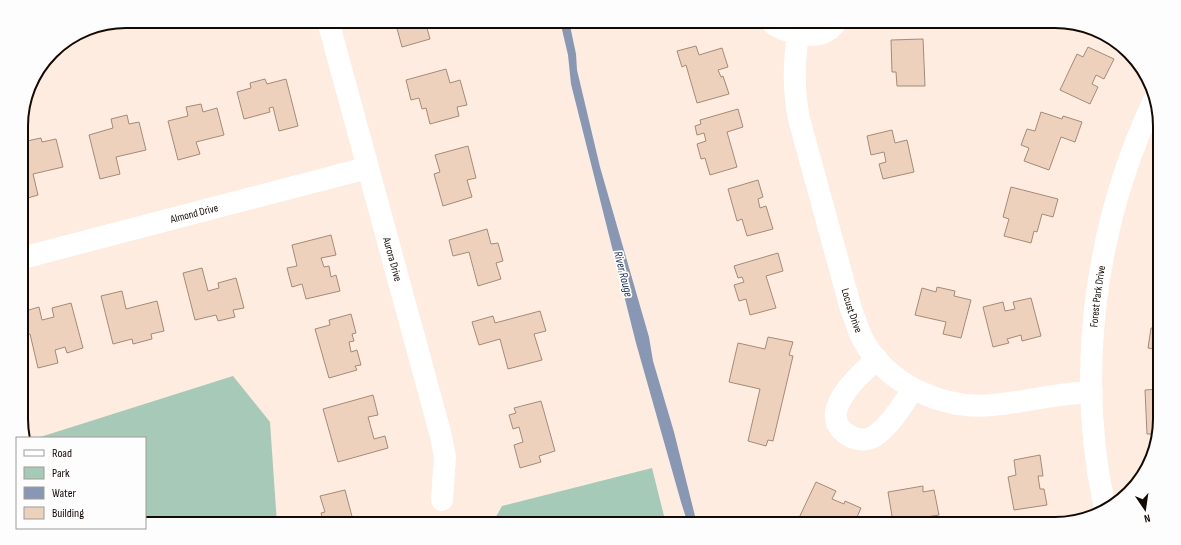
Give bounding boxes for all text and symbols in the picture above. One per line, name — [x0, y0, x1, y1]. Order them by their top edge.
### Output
street label: Almond Drive — [168, 201, 220, 226]
street label: Aurora Drive — [380, 235, 405, 283]
water label: River Rouge — [610, 250, 636, 299]
street label: Forest Park Drive — [1087, 264, 1108, 328]
street label: Locust Drive — [839, 287, 866, 334]
legend — [16, 437, 146, 529]
text: Road — [52, 446, 72, 461]
text: Park — [52, 466, 70, 481]
text: Water — [52, 486, 76, 501]
north arrow — [1125, 489, 1165, 529]
text: Building — [52, 506, 84, 521]
text: N — [1143, 511, 1151, 525]

